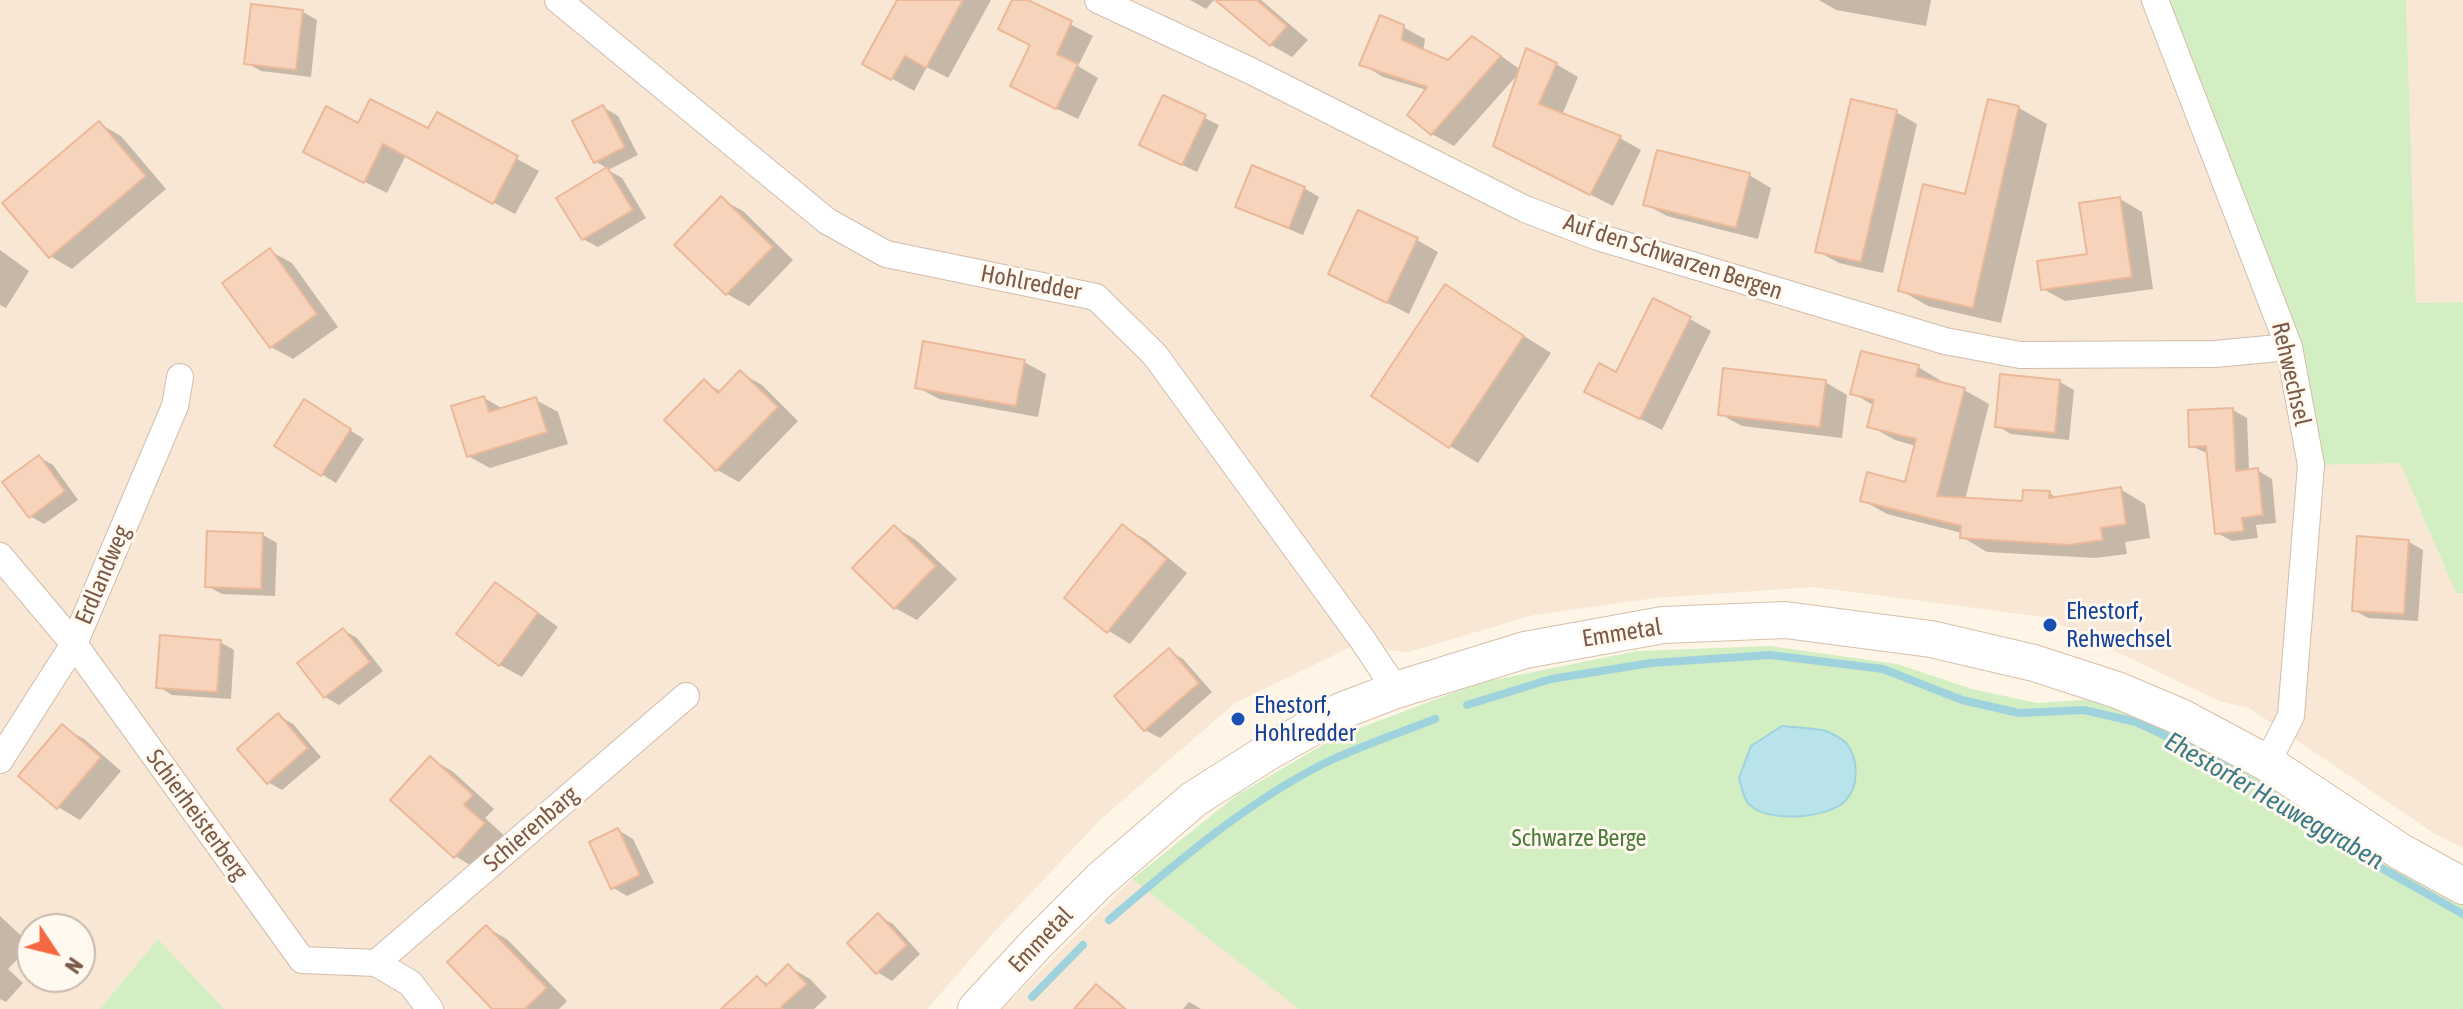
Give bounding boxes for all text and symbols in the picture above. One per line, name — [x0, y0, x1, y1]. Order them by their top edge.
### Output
street label: Auf den Schwarzen Bergen — [1560, 208, 1786, 306]
street label: Hohlredder — [978, 259, 1084, 307]
street label: Rehwechsel — [2265, 319, 2317, 429]
street label: Erdlandweg — [69, 521, 137, 629]
place label: Ehestorf, Rehwechsel — [2066, 597, 2172, 653]
street label: Emmetal — [1580, 613, 1664, 653]
marker: Ehestorf, Rehwechsel — [2041, 616, 2059, 634]
place label: Ehestorf, Hohlredder — [1254, 691, 1356, 747]
marker: Ehestorf, Hohlredder — [1229, 710, 1247, 728]
water label: Ehestorfer Heuweggraben — [2159, 726, 2389, 876]
street label: Schierheisterberg — [140, 744, 254, 886]
street label: Schierenbarg — [478, 780, 584, 878]
park label: Schwarze Berge — [1512, 824, 1646, 852]
street label: Emmetal — [1003, 901, 1079, 979]
north arrow — [16, 913, 96, 993]
text: N — [60, 953, 88, 978]

